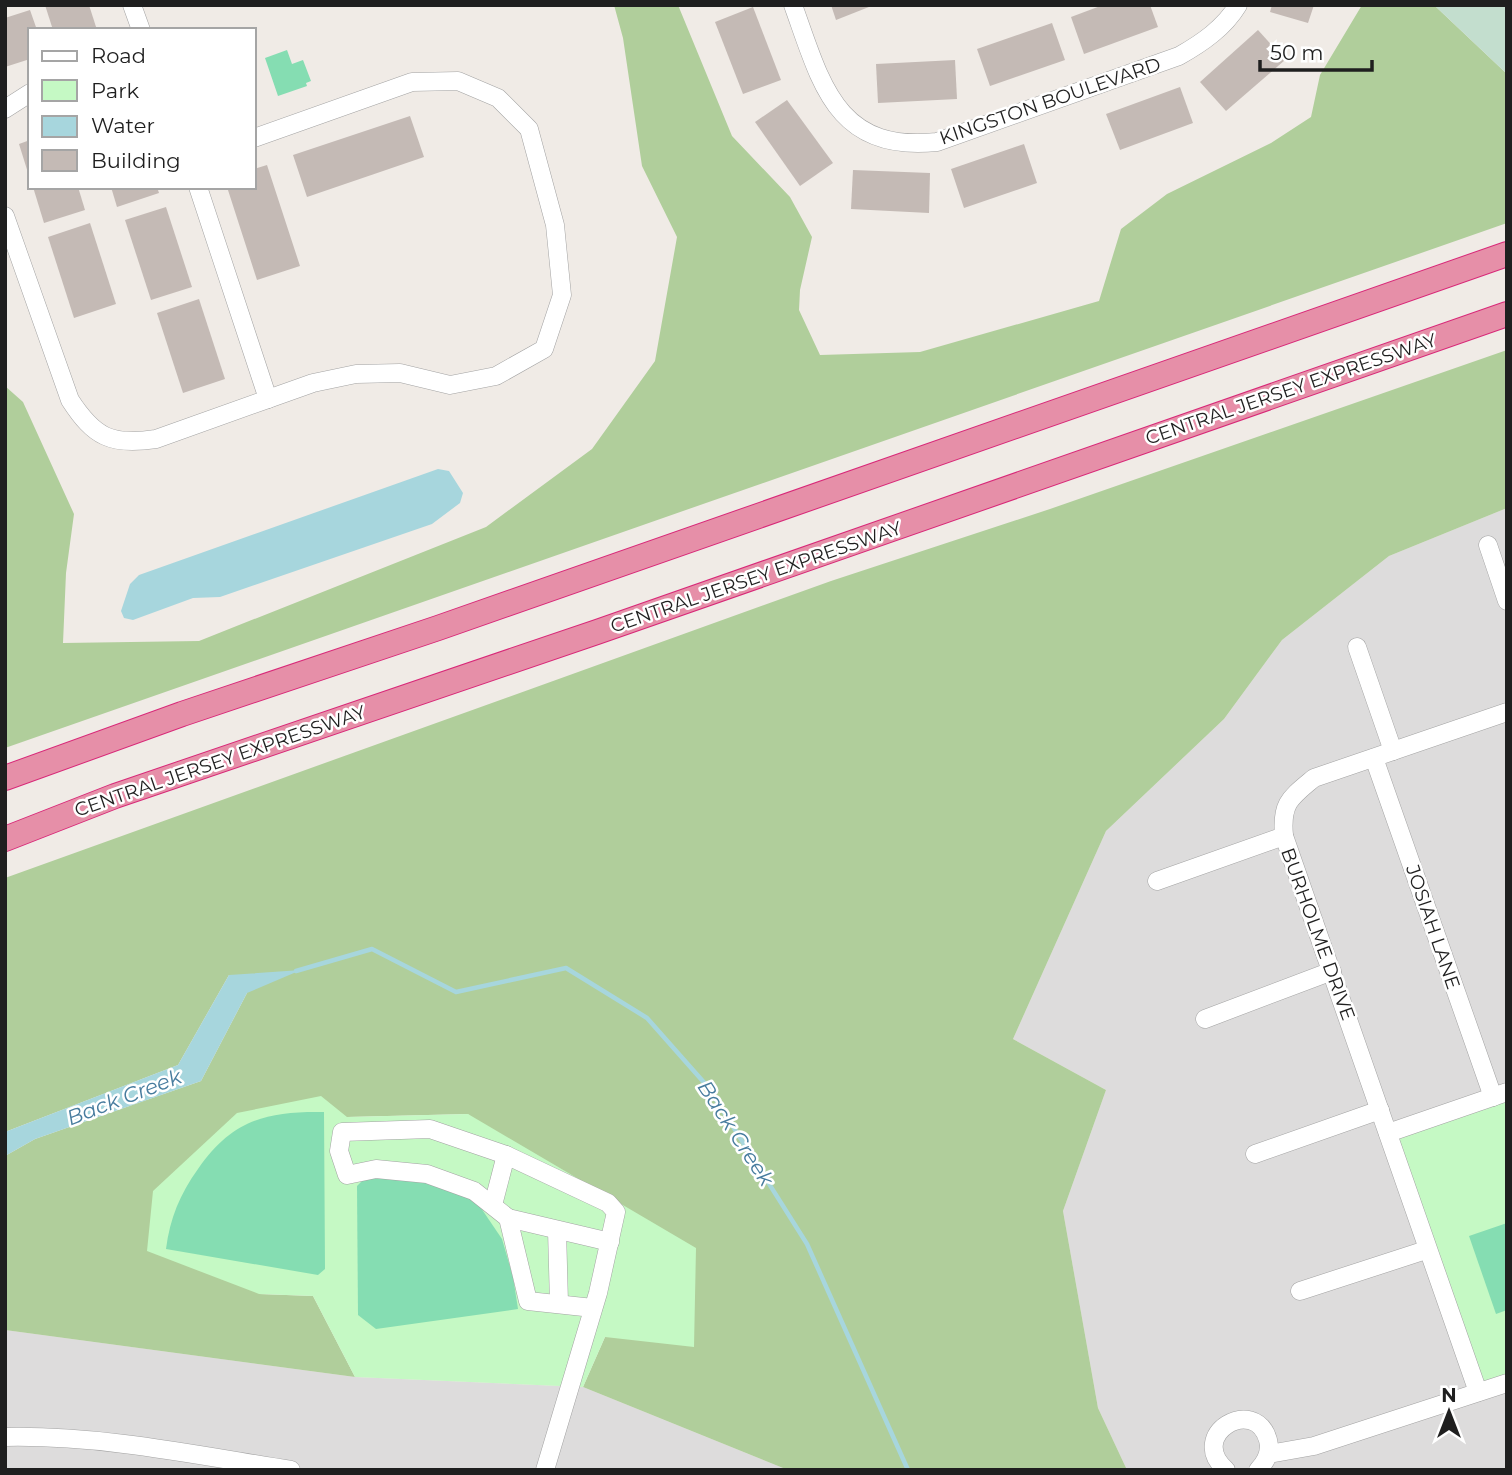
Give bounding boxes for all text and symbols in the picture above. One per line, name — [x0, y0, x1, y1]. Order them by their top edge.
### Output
legend — [28, 28, 256, 189]
scale bar — [1260, 28, 1372, 72]
text: 50 m — [1270, 40, 1324, 65]
text: Road — [91, 43, 146, 68]
street label: KINGSTON BOULEVARD — [936, 52, 1164, 150]
text: Park — [91, 78, 139, 103]
text: Water — [91, 113, 155, 138]
text: Building — [91, 148, 181, 173]
street label: CENTRAL JERSEY EXPRESSWAY — [1142, 328, 1440, 450]
street label: CENTRAL JERSEY EXPRESSWAY — [607, 516, 905, 638]
street label: CENTRAL JERSEY EXPRESSWAY — [71, 700, 369, 822]
street label: BURHOLME DRIVE — [1276, 845, 1360, 1023]
street label: JOSIAH LANE — [1401, 861, 1465, 992]
water label: Back Creek — [63, 1063, 186, 1130]
water label: Back Creek — [693, 1076, 780, 1192]
north arrow — [1414, 1377, 1484, 1447]
text: N — [1441, 1384, 1457, 1407]

